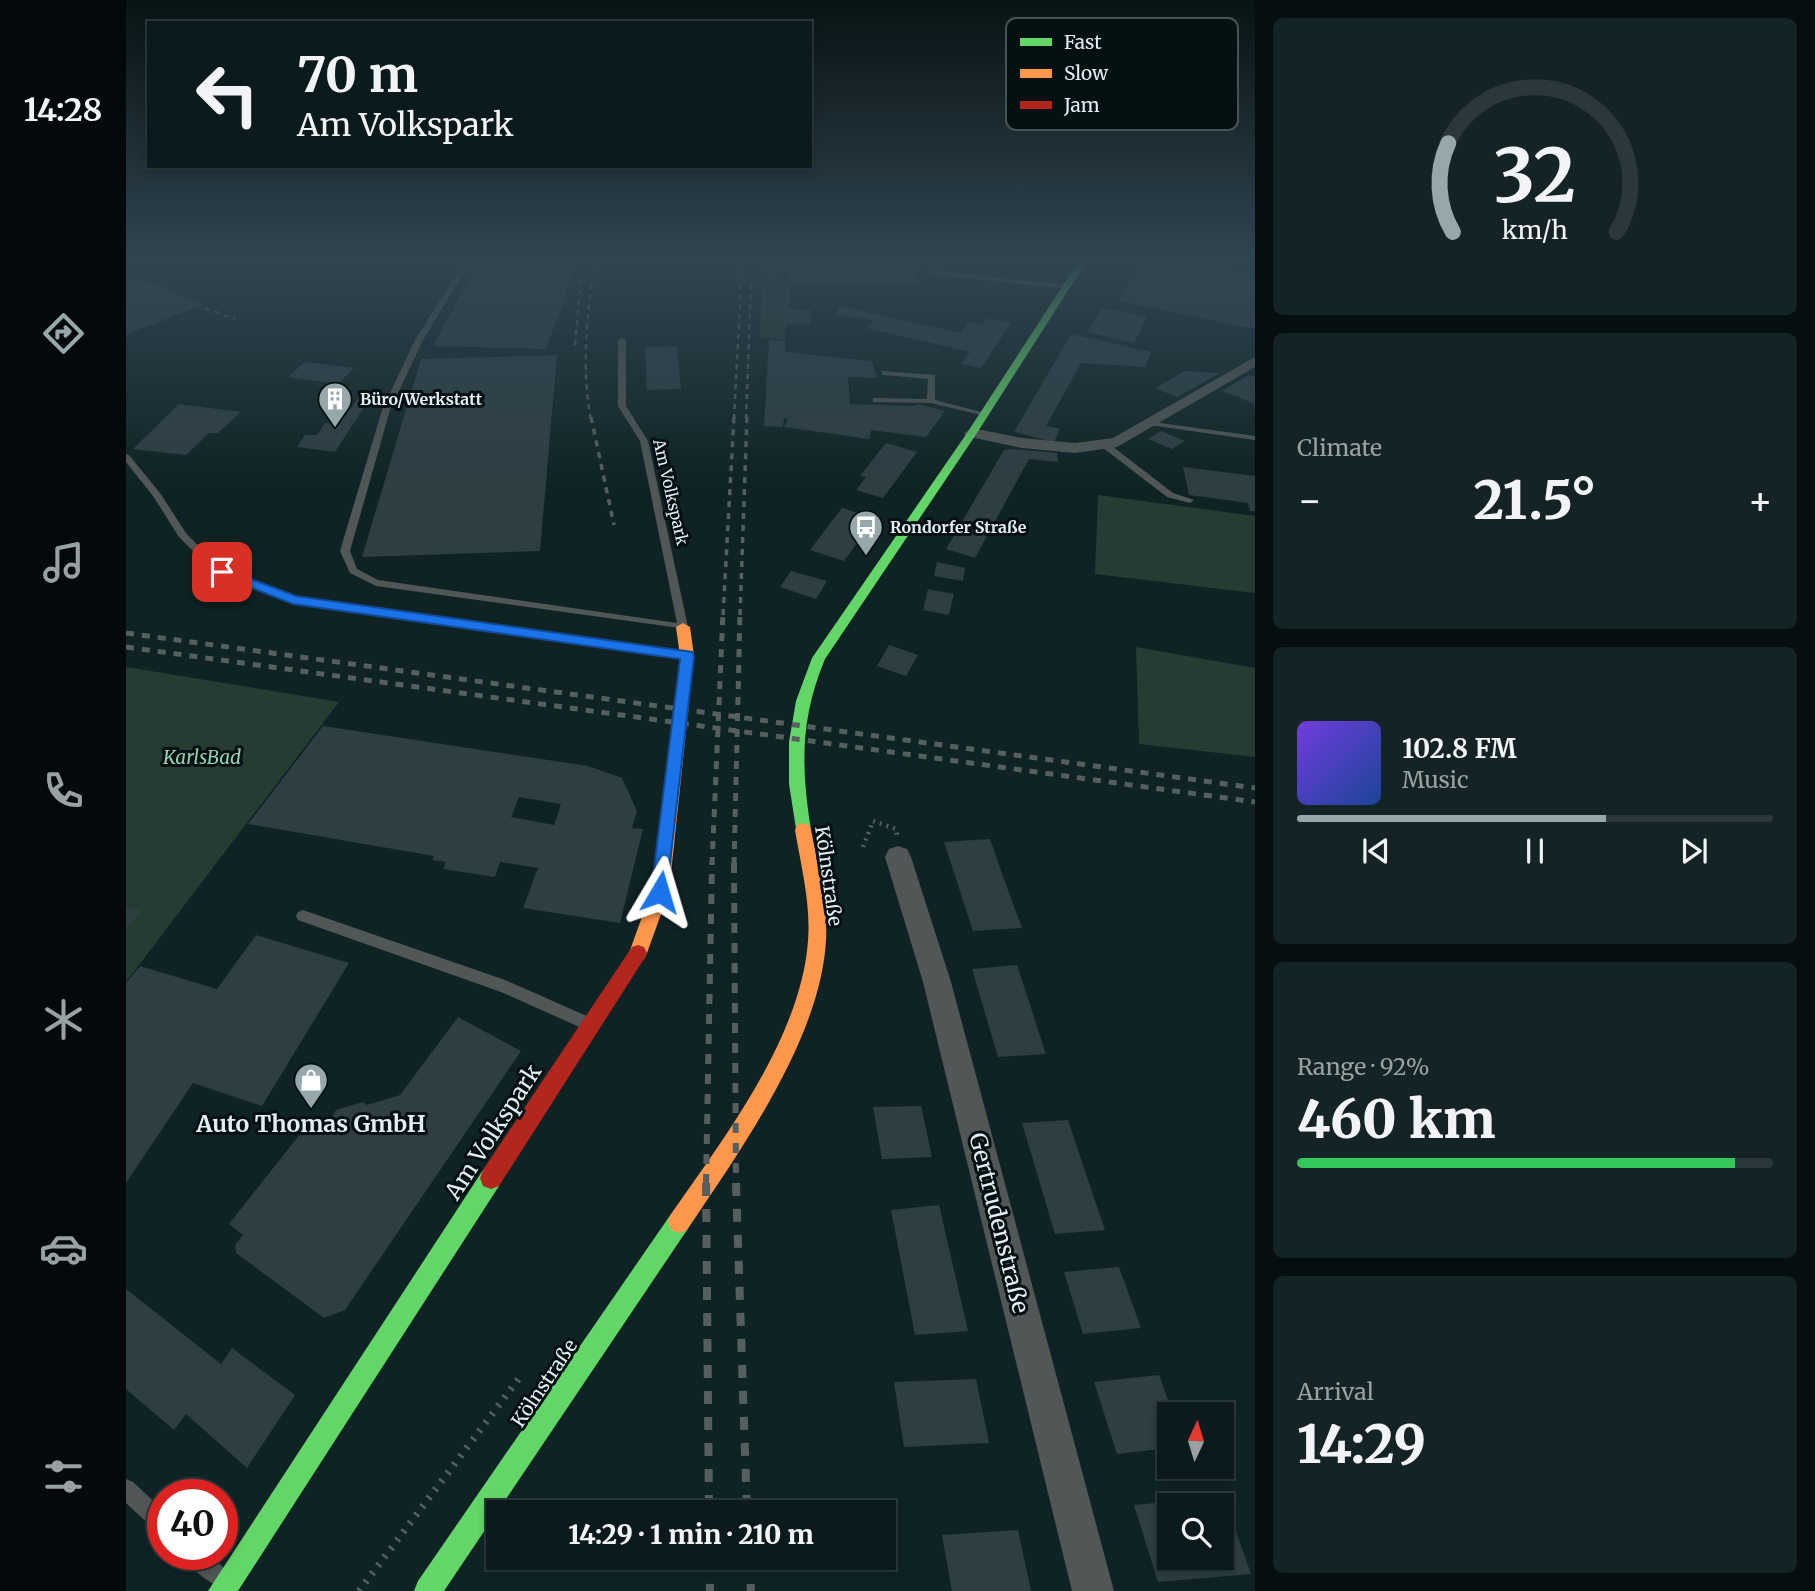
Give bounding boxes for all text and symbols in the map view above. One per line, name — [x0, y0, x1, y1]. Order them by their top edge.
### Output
legend — [1006, 18, 1238, 130]
text: Fast — [1064, 30, 1102, 54]
text: 70 m — [297, 44, 418, 105]
icon: left — [182, 49, 273, 140]
text: Slow — [1064, 61, 1109, 85]
text: 14:28 — [24, 90, 102, 130]
text: Jam — [1063, 93, 1100, 117]
text: Am Volkspark — [297, 105, 514, 145]
text: 32 — [1494, 131, 1576, 223]
text: km/h — [1502, 214, 1568, 246]
icon: directions — [39, 309, 88, 358]
building icon: Büro/Werkstatt — [316, 380, 354, 429]
place label: Büro/Werkstatt — [360, 389, 483, 409]
text: Climate — [1297, 433, 1382, 462]
street label: Am Volkspark — [649, 436, 693, 548]
text: 21.5° — [1474, 468, 1596, 533]
text: − — [1297, 477, 1322, 524]
text: + — [1748, 477, 1773, 524]
bus stop icon: Rondorfer Straße — [847, 508, 885, 557]
place label: Rondorfer Straße — [890, 517, 1027, 537]
icon: music — [39, 538, 88, 587]
pin — [192, 542, 252, 602]
icon: arrive — [203, 553, 241, 591]
text: 102.8 FM — [1402, 732, 1517, 765]
park label: KarlsBad — [162, 745, 241, 769]
text: Music — [1402, 765, 1469, 794]
icon: phone — [39, 766, 88, 815]
street label: Kölnstraße — [810, 824, 848, 928]
icon: previous — [1357, 832, 1395, 870]
icon: pause — [1516, 832, 1554, 870]
icon: next — [1675, 832, 1713, 870]
position arrow — [623, 855, 697, 929]
icon: climate — [39, 995, 88, 1044]
text: Range · 92% — [1297, 1052, 1430, 1081]
street label: Am Volkspark — [437, 1058, 547, 1206]
shop icon: Auto Thomas GmbH — [292, 1061, 330, 1110]
text: 460 km — [1297, 1087, 1496, 1152]
place label: Auto Thomas GmbH — [195, 1109, 426, 1138]
street label: Gertrudenstraße — [963, 1130, 1036, 1316]
icon: car — [39, 1224, 88, 1273]
street label: Kölnstraße — [506, 1334, 582, 1431]
text: Arrival — [1297, 1377, 1374, 1406]
north arrow — [1157, 1402, 1234, 1479]
map controls — [1157, 1402, 1234, 1570]
text: 14:29 — [1297, 1412, 1426, 1477]
icon: filters — [39, 1452, 88, 1501]
speed limit sign: 40 — [147, 1479, 238, 1570]
button: search — [1157, 1493, 1234, 1570]
text: 14:29 · 1 min · 210 m — [568, 1518, 814, 1551]

